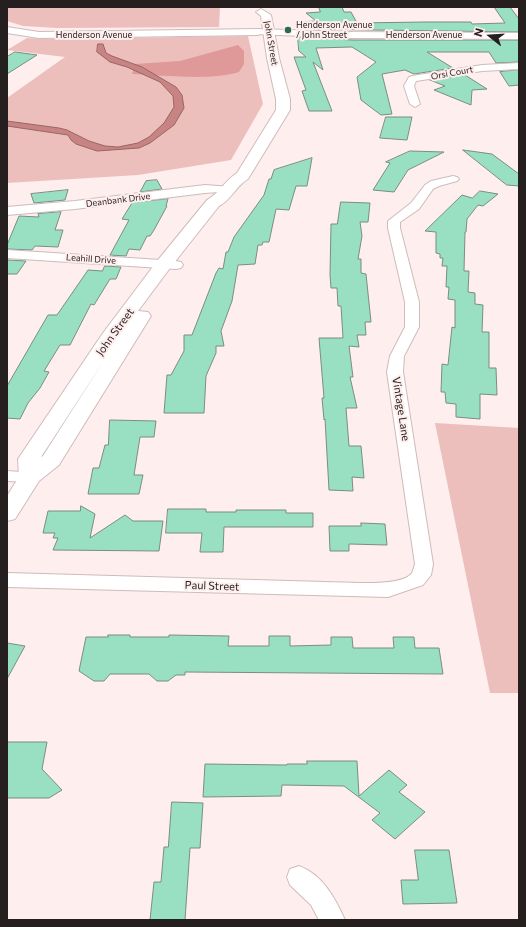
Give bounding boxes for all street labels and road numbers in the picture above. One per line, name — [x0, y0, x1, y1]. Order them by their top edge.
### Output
street label: John Street — [262, 20, 280, 66]
street label: Henderson Avenue — [56, 30, 132, 40]
street label: Henderson Avenue — [386, 30, 462, 40]
street label: Orsi Court — [430, 64, 474, 82]
street label: Deanbank Drive — [85, 191, 151, 209]
street label: Leahill Drive — [66, 252, 116, 266]
street label: John Street — [93, 306, 137, 358]
street label: Vintage Lane — [389, 376, 413, 442]
street label: Paul Street — [184, 578, 240, 594]

